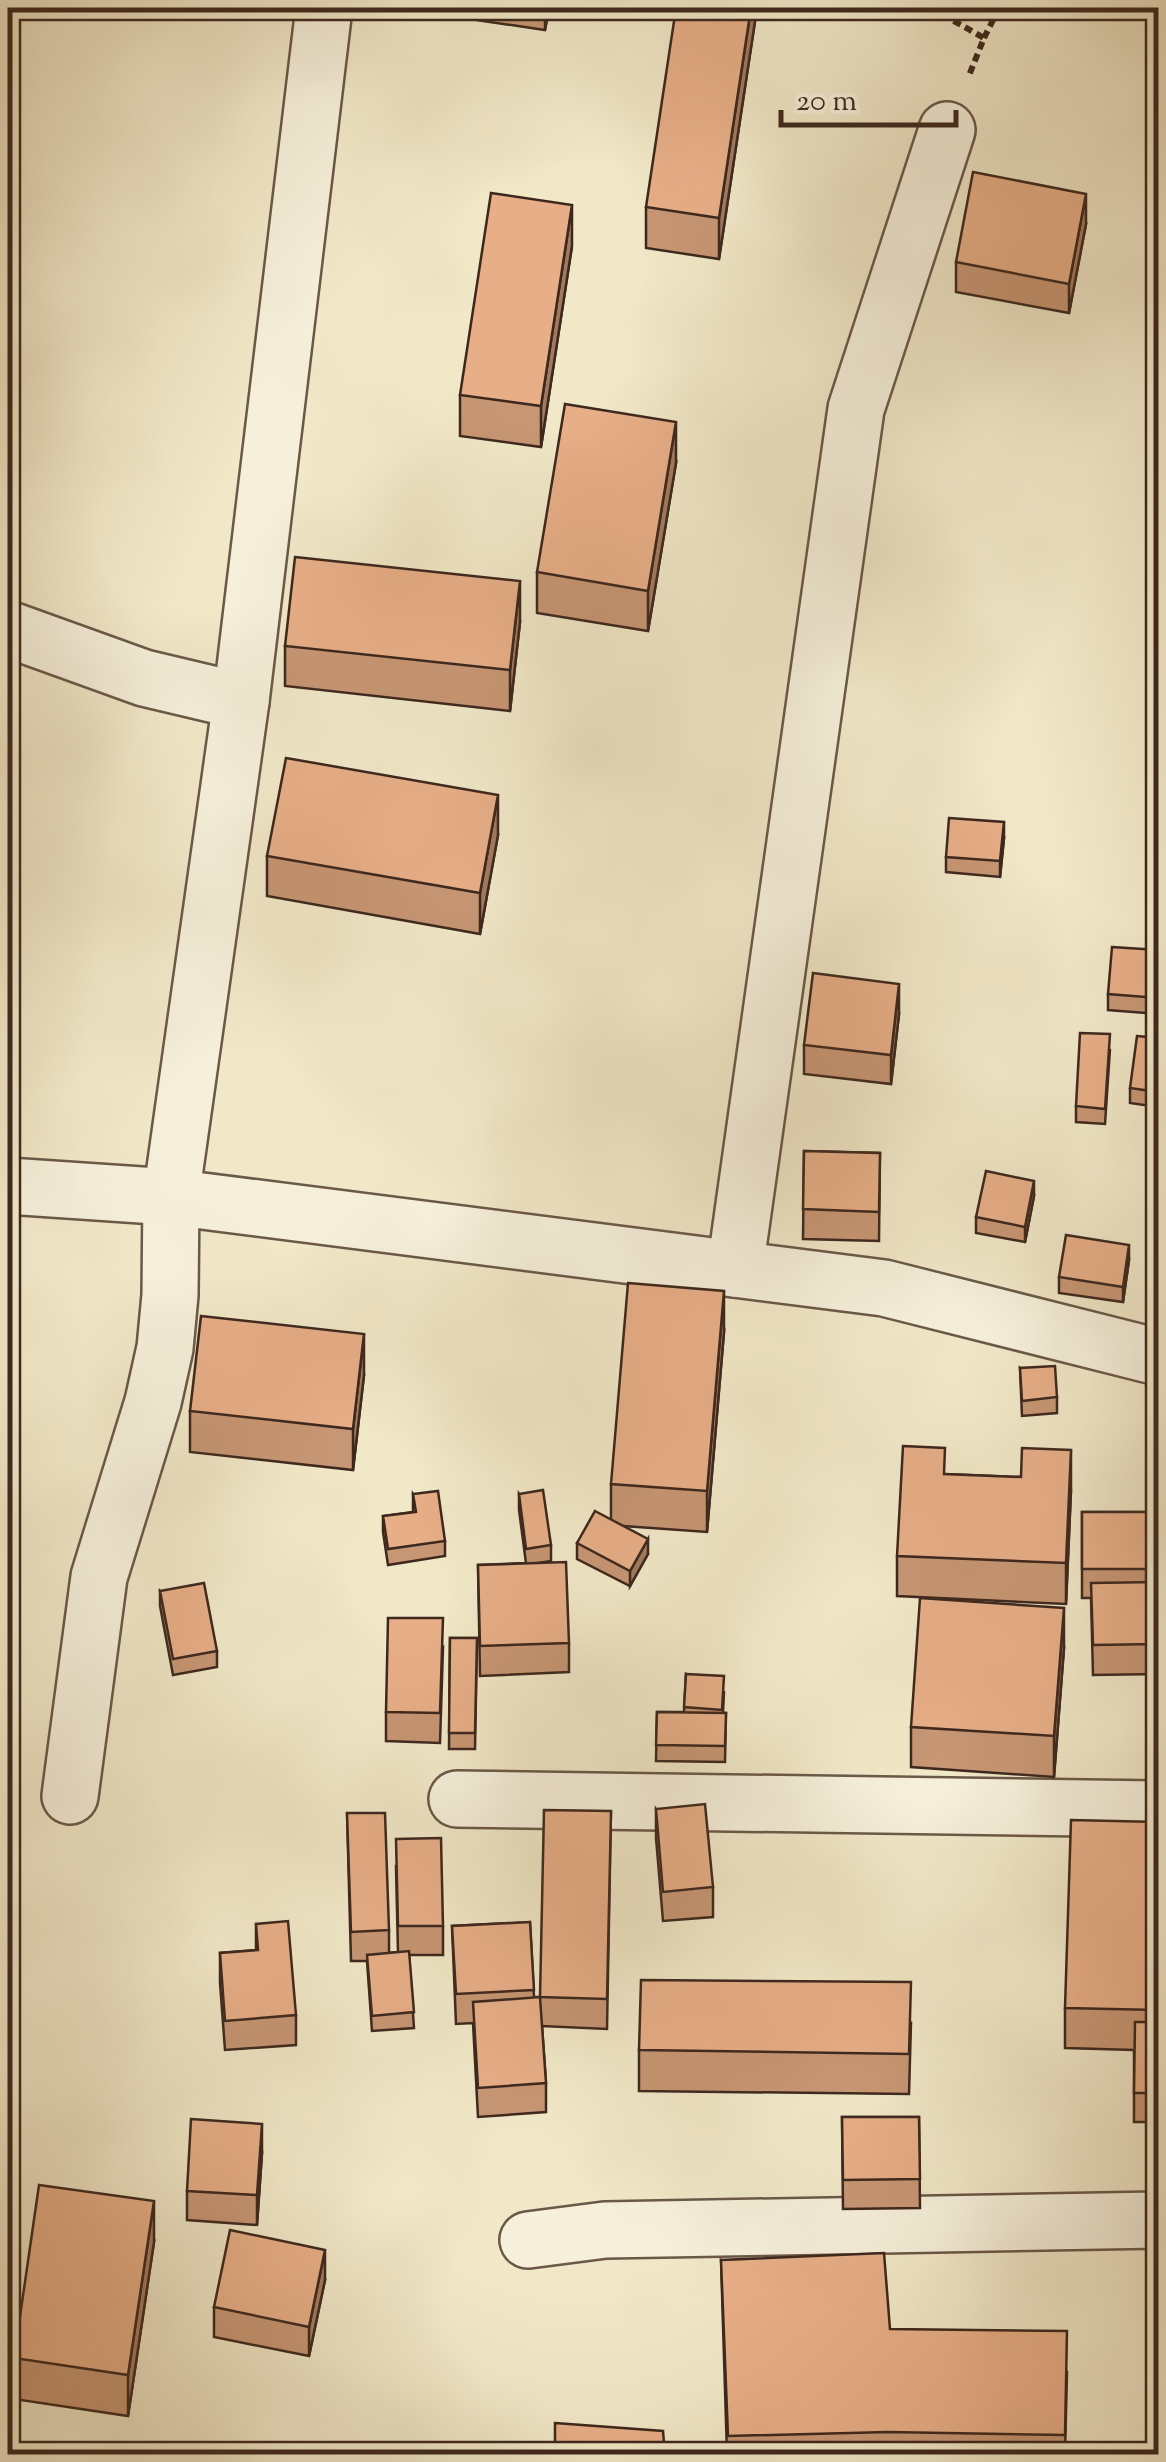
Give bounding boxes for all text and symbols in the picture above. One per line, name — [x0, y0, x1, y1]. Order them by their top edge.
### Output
scale bar — [781, 65, 956, 127]
text: 20 m — [796, 81, 857, 124]

